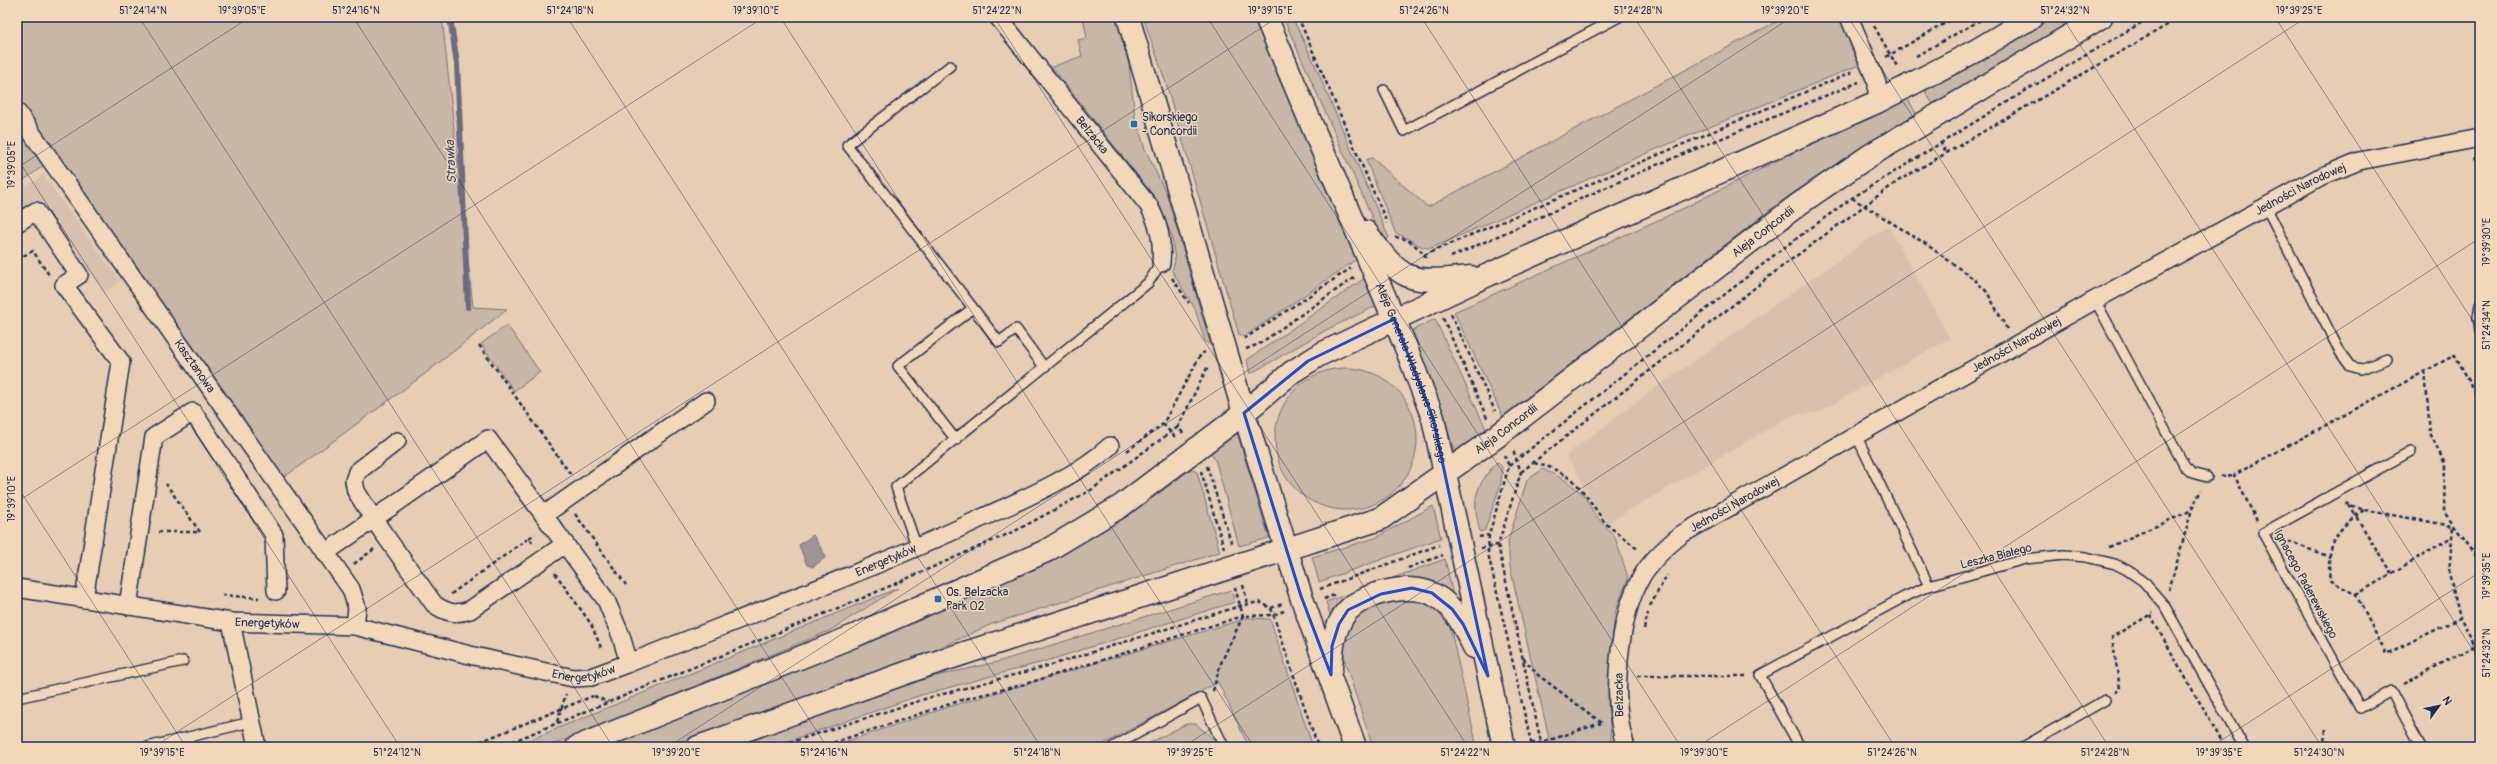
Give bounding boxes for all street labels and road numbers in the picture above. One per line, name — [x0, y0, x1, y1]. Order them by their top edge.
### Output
street label: Belzacka — [1072, 113, 1112, 158]
street label: Jedności Narodowej — [2252, 160, 2348, 219]
street label: Aleja Concordii — [1729, 203, 1798, 261]
street label: Aleje Generała Władysława Sikorskiego — [1372, 281, 1450, 465]
street label: Jedności Narodowej — [1969, 314, 2064, 376]
street label: Kasztanowa — [171, 337, 218, 396]
street label: Aleja Concordii — [1472, 401, 1541, 458]
street label: Jedności Narodowej — [1687, 473, 1782, 536]
street label: Ignacego Paderewskiego — [2270, 527, 2341, 642]
street label: Leszka Białego — [1959, 540, 2034, 573]
street label: Energetyków — [853, 541, 919, 580]
street label: Energetyków — [235, 615, 300, 632]
street label: Energetyków — [550, 662, 618, 686]
street label: Belzacka — [1612, 672, 1627, 717]

